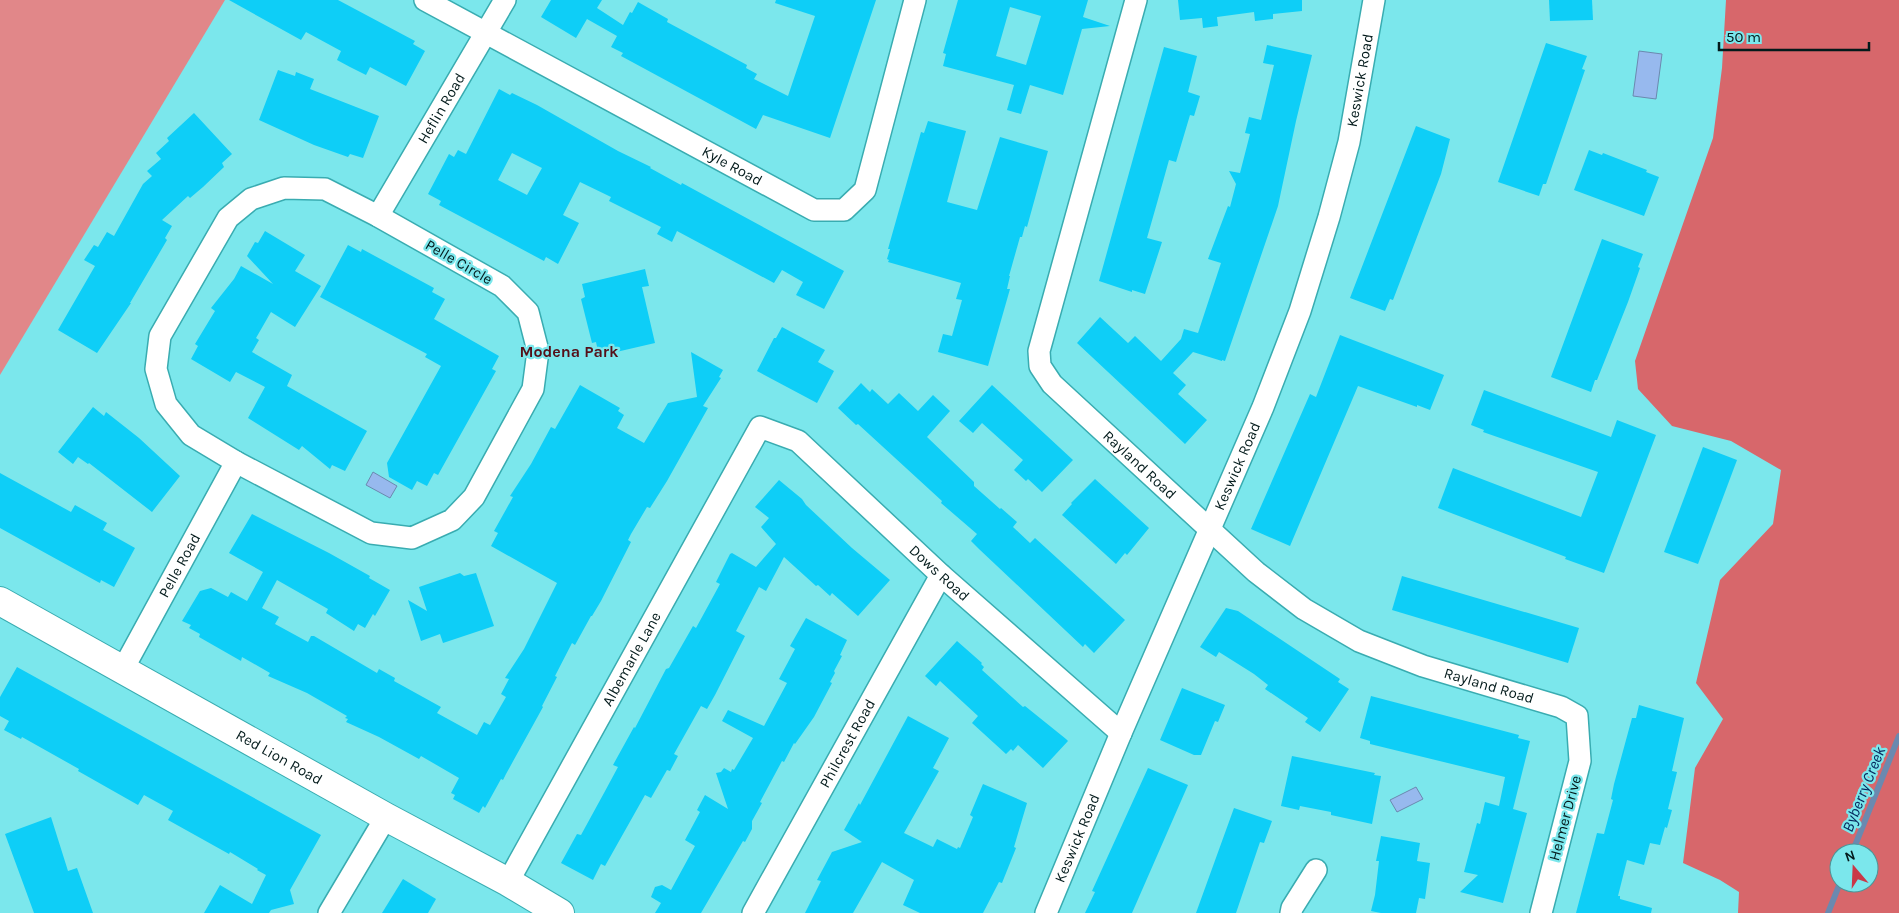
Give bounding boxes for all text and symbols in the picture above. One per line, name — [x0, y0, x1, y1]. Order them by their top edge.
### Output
scale bar — [1719, 20, 1869, 52]
text: 50 m — [1726, 28, 1761, 46]
street label: Keswick Road — [1343, 32, 1377, 128]
street label: Heflin Road — [414, 70, 469, 147]
street label: Kyle Road — [699, 142, 765, 189]
street label: Pelle Circle — [422, 236, 496, 288]
district label: Modena Park — [519, 342, 619, 361]
street label: Keswick Road — [1210, 419, 1264, 513]
street label: Rayland Road — [1099, 427, 1180, 503]
street label: Pelle Road — [155, 530, 204, 601]
street label: Dows Road — [906, 541, 973, 605]
street label: Albemarle Lane — [598, 609, 665, 709]
street label: Rayland Road — [1442, 664, 1536, 707]
street label: Philcrest Road — [815, 696, 879, 791]
street label: Red Lion Road — [233, 726, 326, 789]
water label: Byberry Creek — [1838, 743, 1890, 835]
street label: Helmer Drive — [1545, 773, 1585, 863]
street label: Keswick Road — [1051, 791, 1104, 885]
north arrow — [1829, 843, 1879, 893]
text: N — [1842, 847, 1857, 866]

